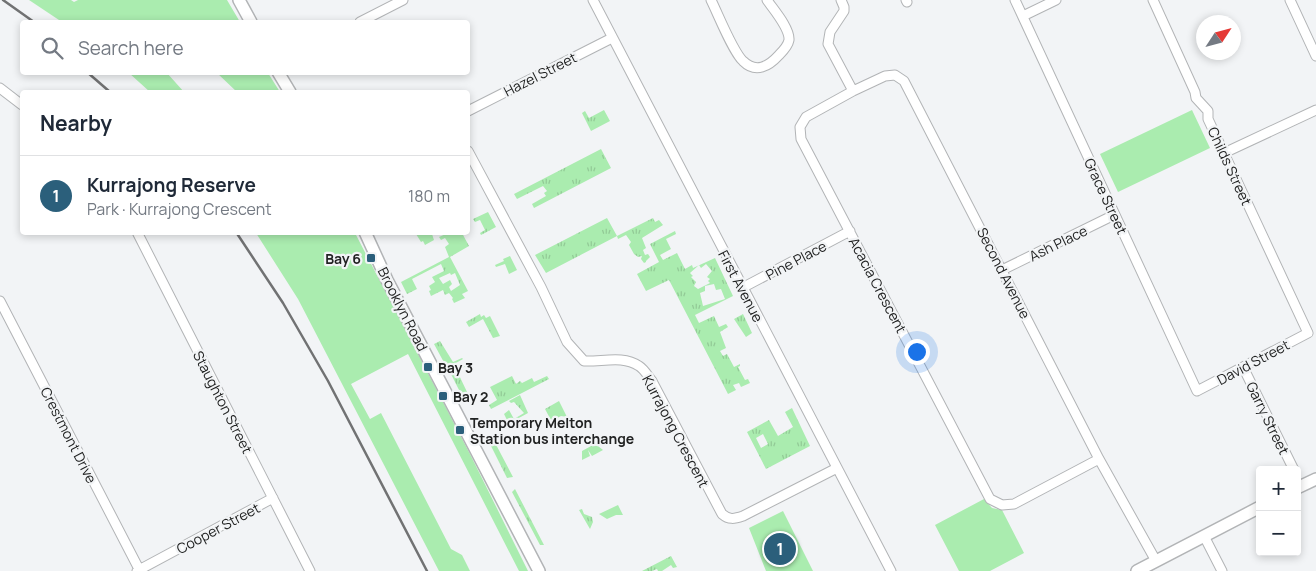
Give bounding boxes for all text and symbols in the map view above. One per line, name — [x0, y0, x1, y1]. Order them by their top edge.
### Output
north arrow — [1196, 15, 1241, 60]
search box — [20, 20, 470, 75]
icon: search — [38, 34, 66, 62]
text: Search here — [78, 35, 184, 61]
street label: Hazel Street — [500, 47, 580, 101]
text: Nearby — [40, 109, 112, 137]
street label: Childs Street — [1204, 124, 1257, 209]
street label: Grace Street — [1080, 155, 1132, 238]
text: Kurrajong Reserve — [87, 172, 256, 198]
text: 1 — [52, 185, 60, 207]
text: 180 m — [408, 185, 450, 207]
text: Park · Kurrajong Crescent — [87, 198, 272, 220]
street label: Ash Place — [1026, 221, 1090, 265]
street label: Second Avenue — [973, 224, 1035, 322]
street label: Acacia Crescent — [845, 234, 911, 336]
street label: Pine Place — [762, 236, 830, 284]
street label: First Avenue — [714, 247, 768, 325]
place label: Bay 6 — [325, 249, 361, 268]
marker: Bay 6 — [365, 252, 377, 264]
street label: Brooklyn Road — [374, 264, 432, 354]
street label: David Street — [1213, 335, 1293, 389]
your location — [904, 339, 930, 365]
street label: Staughton Street — [189, 347, 257, 457]
place label: Bay 3 — [438, 358, 473, 377]
marker: Bay 3 — [422, 361, 434, 373]
street label: Kurrajong Crescent — [638, 371, 714, 491]
street label: Garry Street — [1242, 378, 1294, 458]
street label: Crestmont Drive — [37, 384, 101, 486]
place label: Bay 2 — [453, 387, 488, 406]
marker: Bay 2 — [437, 390, 449, 402]
place label: Temporary Melton Station bus interchange — [470, 413, 634, 448]
marker: Temporary Melton Station bus interchange — [454, 424, 466, 436]
map controls — [1256, 466, 1301, 556]
button: + — [1256, 466, 1301, 511]
street label: Cooper Street — [173, 498, 263, 558]
button: − — [1256, 511, 1301, 556]
pin: 1 — [764, 530, 796, 568]

